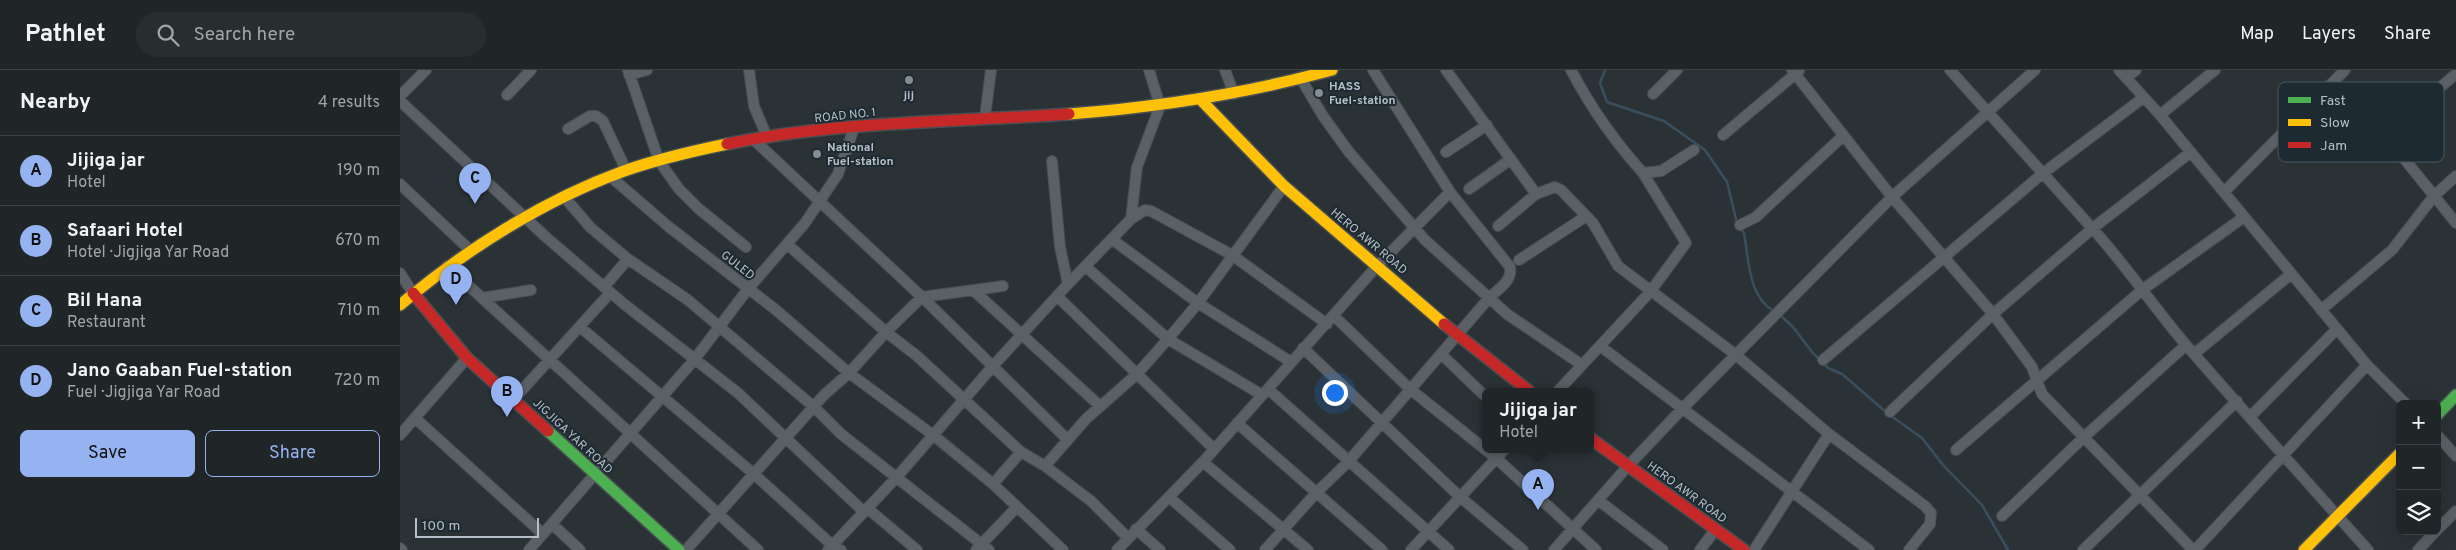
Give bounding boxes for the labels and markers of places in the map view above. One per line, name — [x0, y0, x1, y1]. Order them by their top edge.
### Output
marker: jij — [903, 74, 915, 86]
place label: HASS Fuel-station — [1329, 79, 1396, 109]
marker: HASS Fuel-station — [1313, 87, 1325, 99]
place label: jij — [903, 88, 914, 104]
place label: National Fuel-station — [827, 140, 894, 170]
marker: National Fuel-station — [811, 148, 823, 160]
pin: C — [459, 163, 491, 204]
pin: D — [440, 264, 472, 305]
pin: B — [491, 376, 523, 417]
pin: A — [1522, 469, 1554, 510]

